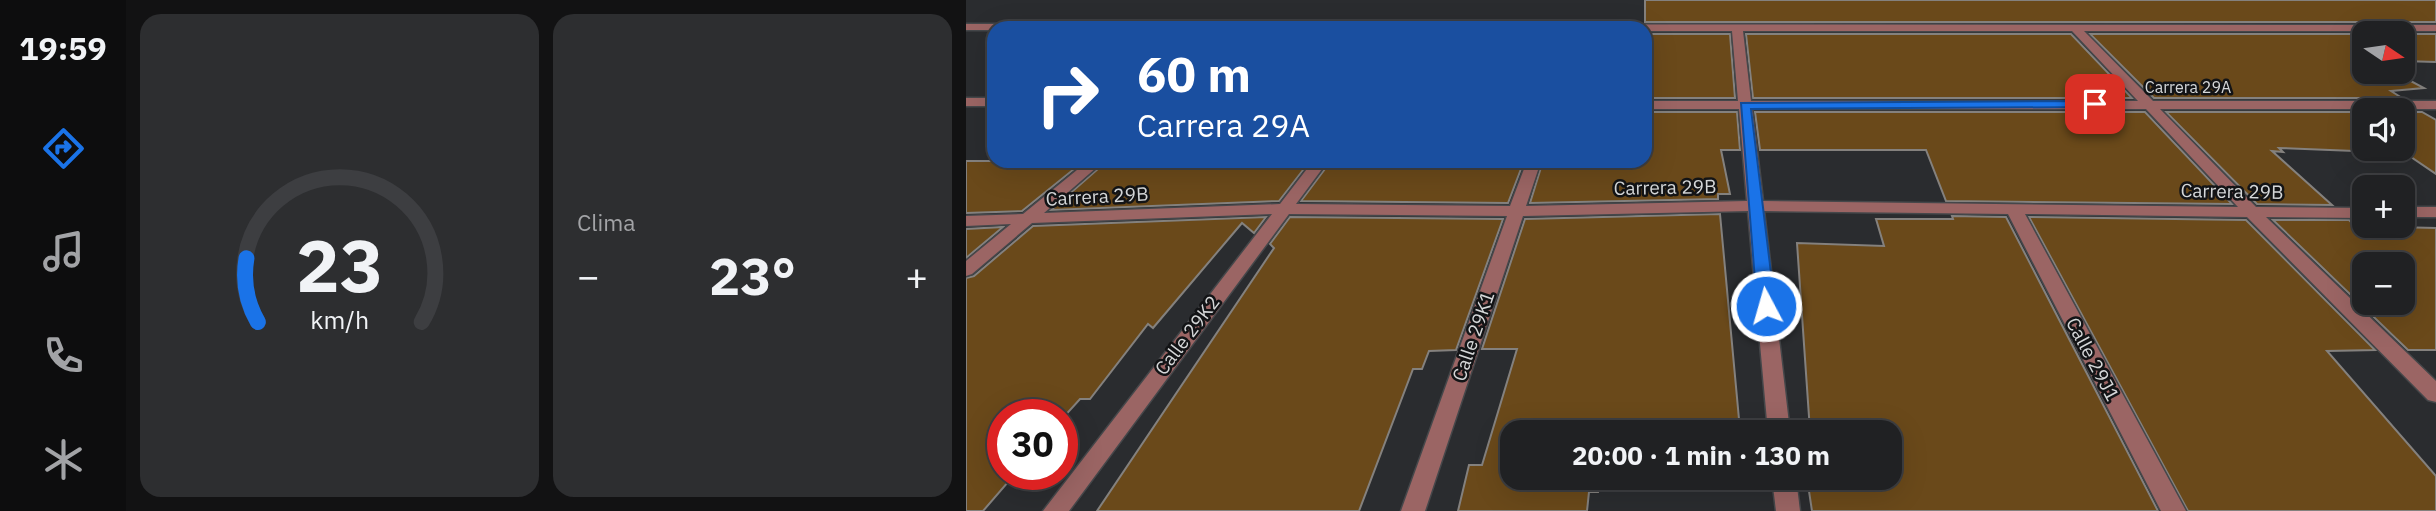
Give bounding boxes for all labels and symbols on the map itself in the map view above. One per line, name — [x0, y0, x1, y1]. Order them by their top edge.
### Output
north arrow — [2352, 21, 2415, 84]
pin — [2065, 74, 2125, 134]
street label: Carrera 29A — [2145, 77, 2231, 97]
street label: Carrera 29B — [1613, 174, 1717, 200]
street label: Carrera 29B — [2180, 178, 2284, 204]
street label: Carrera 29B — [1045, 181, 1149, 211]
position arrow — [1729, 269, 1803, 343]
street label: Calle 29K1 — [1446, 288, 1500, 384]
street label: Calle 29K2 — [1149, 290, 1225, 380]
street label: Calle 29J1 — [2061, 313, 2125, 405]
speed limit sign: 30 — [987, 399, 1078, 490]

